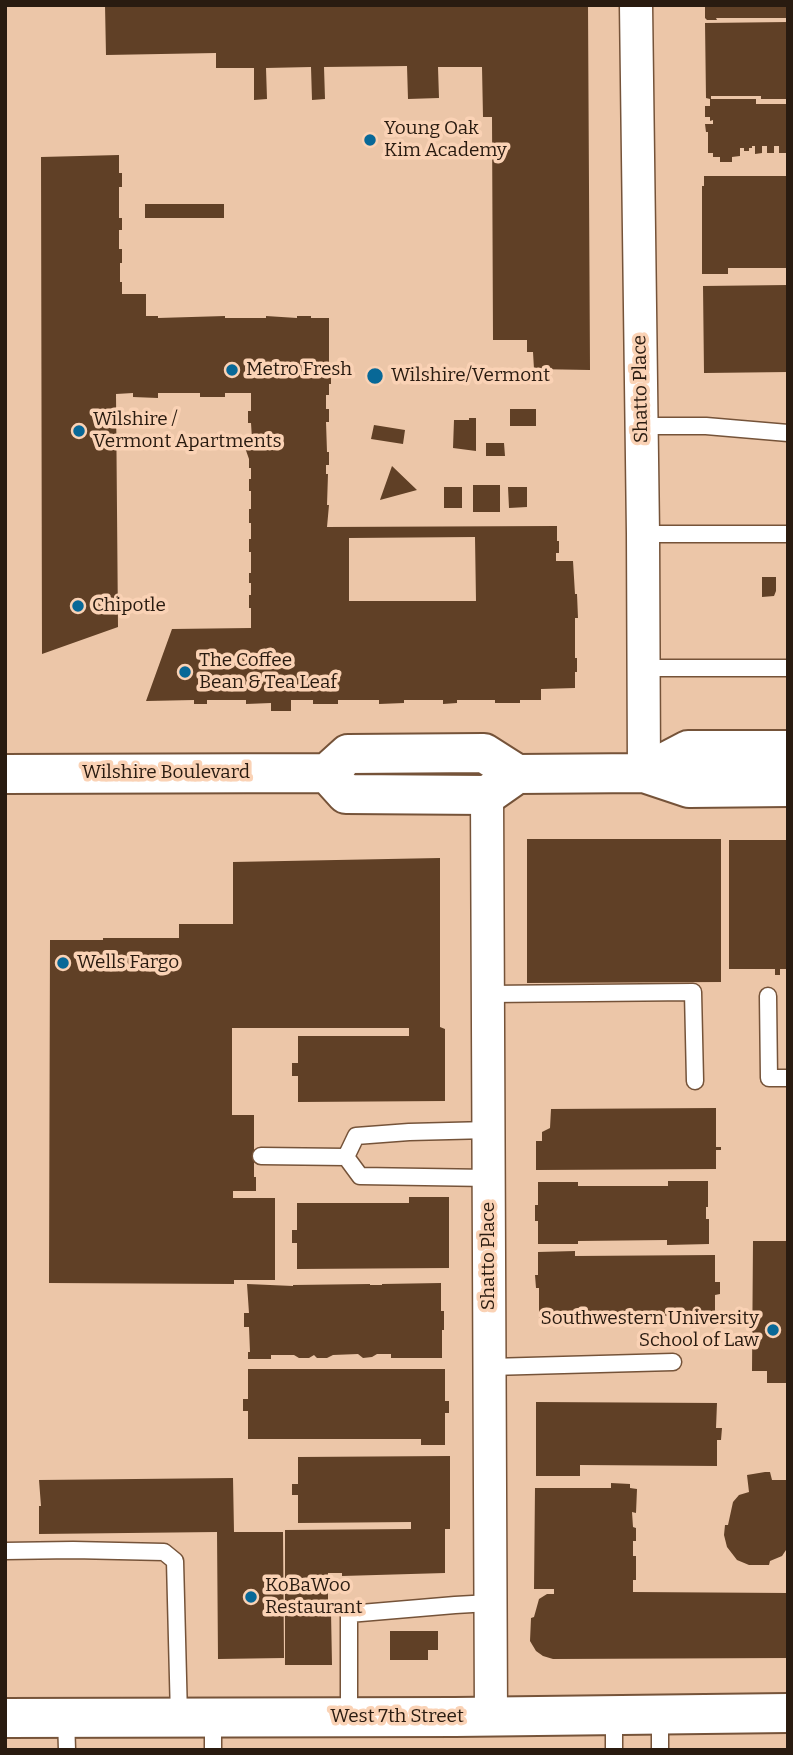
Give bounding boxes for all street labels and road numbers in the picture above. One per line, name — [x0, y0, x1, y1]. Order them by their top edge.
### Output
street label: Shatto Place — [629, 335, 653, 443]
street label: Wilshire Boulevard — [82, 762, 250, 784]
street label: Shatto Place — [478, 1202, 500, 1310]
street label: West 7th Street — [330, 1706, 464, 1728]

